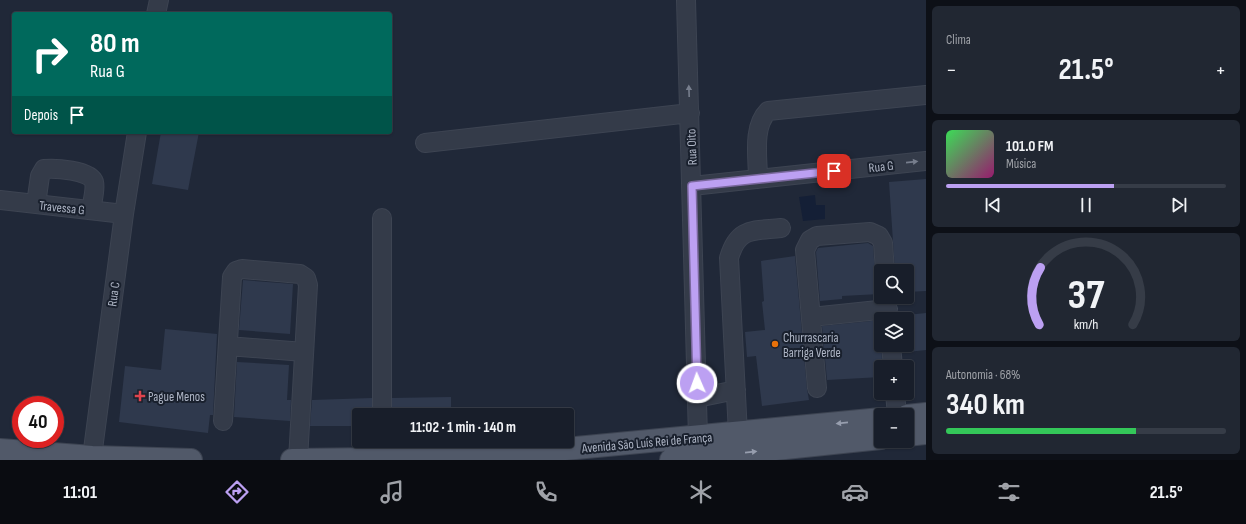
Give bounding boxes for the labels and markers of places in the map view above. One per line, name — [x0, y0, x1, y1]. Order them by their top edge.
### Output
pin — [817, 154, 851, 188]
place label: Churrascaria Barriga Verde — [783, 330, 841, 361]
marker: Churrascaria Barriga Verde — [770, 339, 780, 349]
place label: Pague Menos — [148, 389, 205, 405]
marker: Pague Menos — [135, 391, 145, 401]

